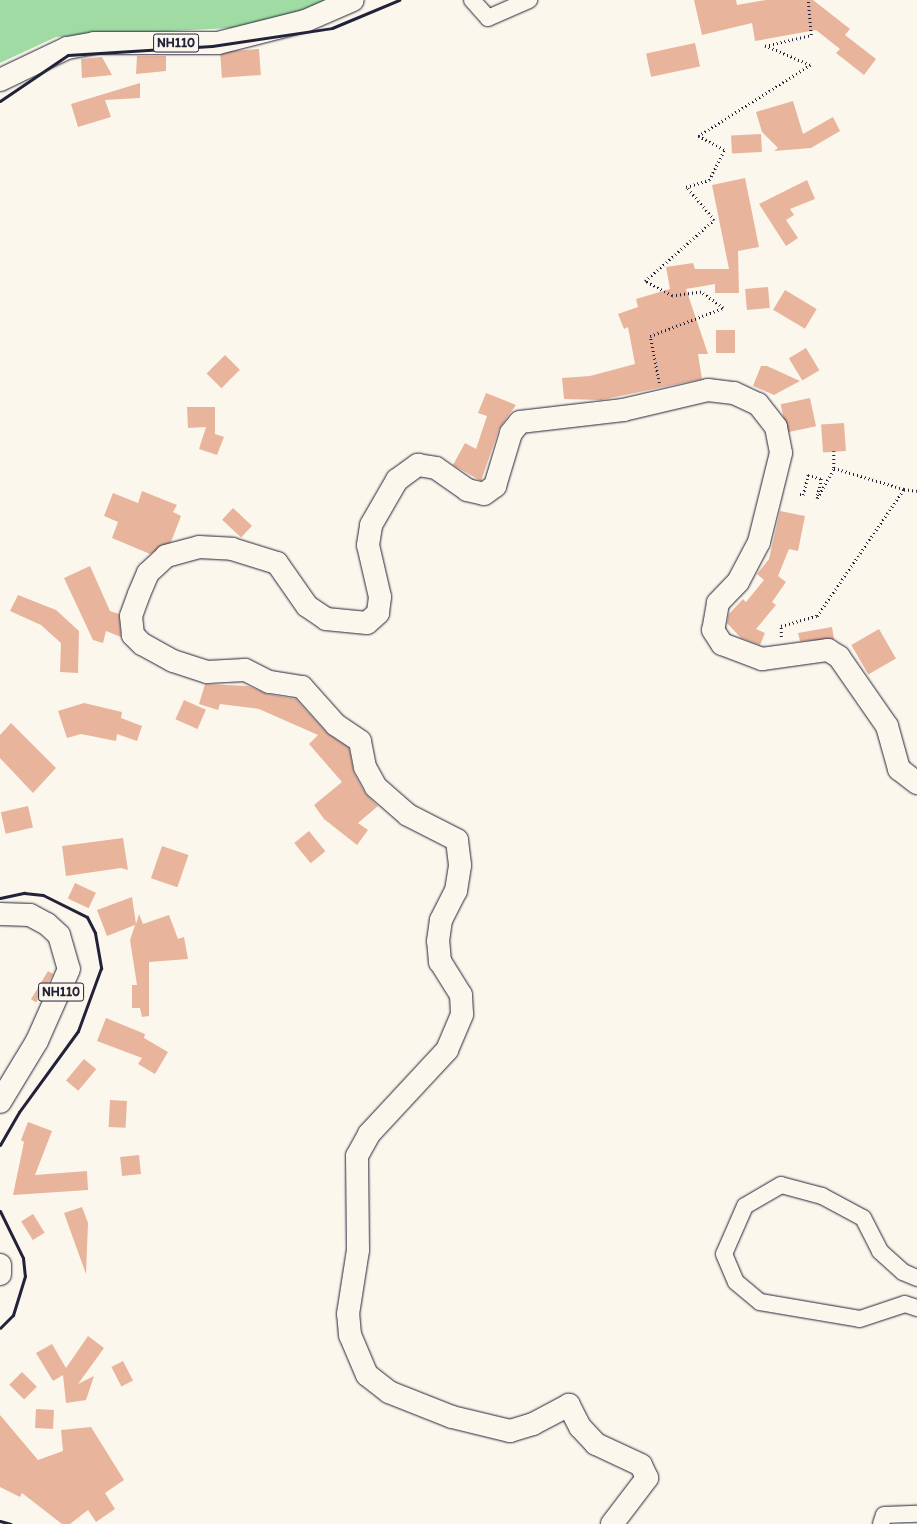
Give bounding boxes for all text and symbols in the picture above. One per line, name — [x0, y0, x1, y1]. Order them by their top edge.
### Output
road number: NH110 — [153, 32, 199, 54]
road number: NH110 — [38, 981, 84, 1003]

